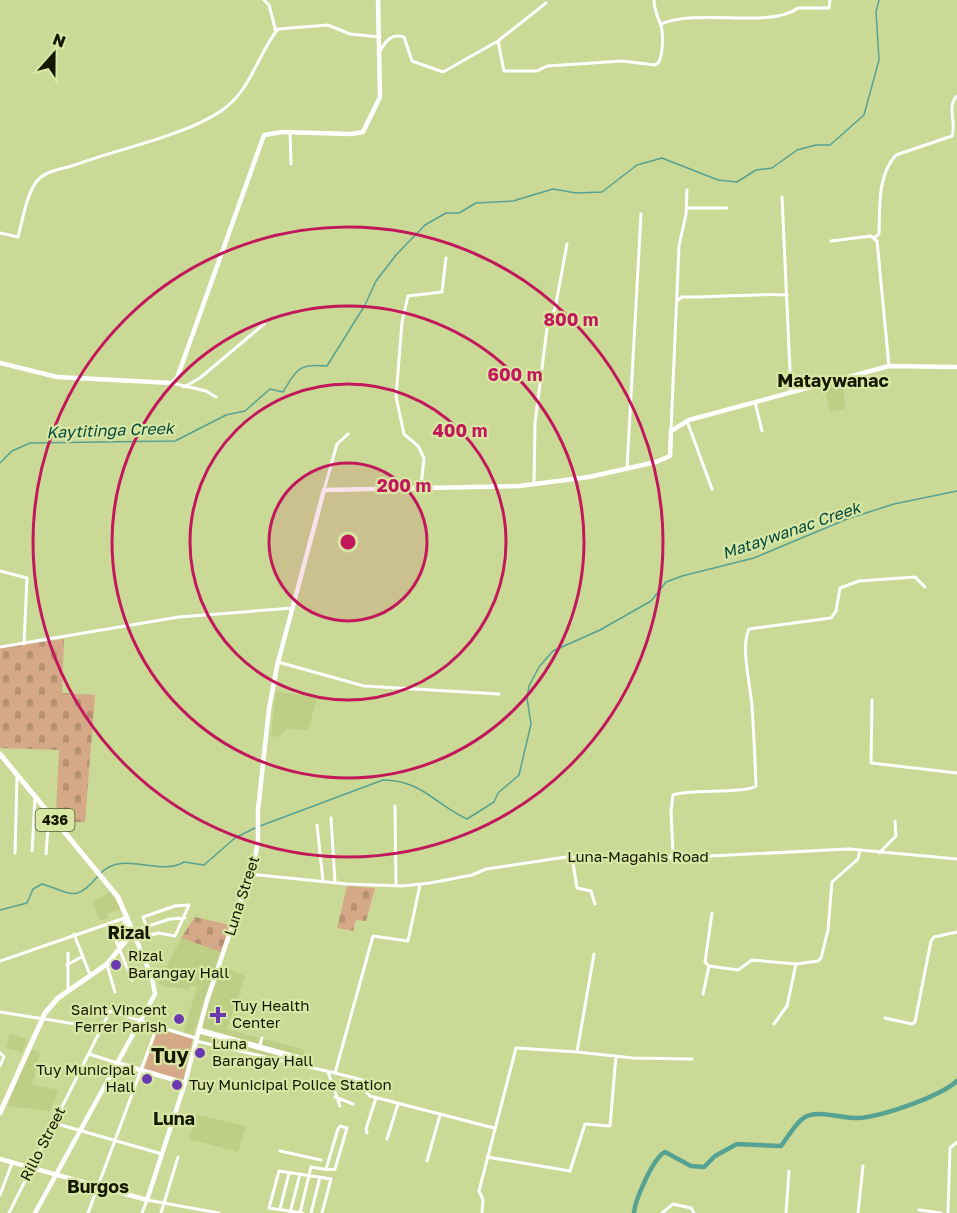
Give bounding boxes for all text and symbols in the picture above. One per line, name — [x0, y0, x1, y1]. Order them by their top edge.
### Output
north arrow — [24, 24, 84, 84]
text: N — [50, 28, 69, 52]
text: 800 m — [543, 308, 599, 330]
text: 600 m — [487, 363, 543, 385]
district label: Mataywanac — [777, 369, 889, 391]
water label: Kaytitinga Creek — [46, 418, 176, 442]
text: 400 m — [433, 419, 487, 441]
text: 200 m — [377, 474, 431, 496]
water label: Mataywanac Creek — [719, 496, 865, 563]
centre of rings — [338, 532, 358, 552]
road number: 436 — [36, 809, 74, 831]
street label: Luna-Magahis Road — [567, 847, 709, 865]
street label: Luna Street — [220, 853, 262, 938]
district label: Rizal — [107, 921, 151, 943]
place label: Rizal Barangay Hall — [128, 946, 229, 981]
marker: Rizal Barangay Hall — [109, 958, 123, 972]
place label: Tuy Health Center — [232, 996, 309, 1031]
place label: Saint Vincent Ferrer Parish — [71, 1000, 167, 1035]
marker: Tuy Health Center — [209, 1006, 227, 1024]
marker: Saint Vincent Ferrer Parish — [172, 1012, 186, 1026]
place label: Luna Barangay Hall — [212, 1034, 313, 1069]
district label: Tuy — [151, 1042, 189, 1068]
marker: Luna Barangay Hall — [193, 1046, 207, 1060]
place label: Tuy Municipal Hall — [36, 1060, 135, 1095]
marker: Tuy Municipal Hall — [140, 1072, 154, 1086]
place label: Tuy Municipal Police Station — [189, 1075, 392, 1093]
marker: Tuy Municipal Police Station — [170, 1078, 184, 1092]
street label: Rillo Street — [16, 1103, 68, 1184]
district label: Luna — [153, 1107, 195, 1129]
district label: Burgos — [67, 1175, 129, 1197]

